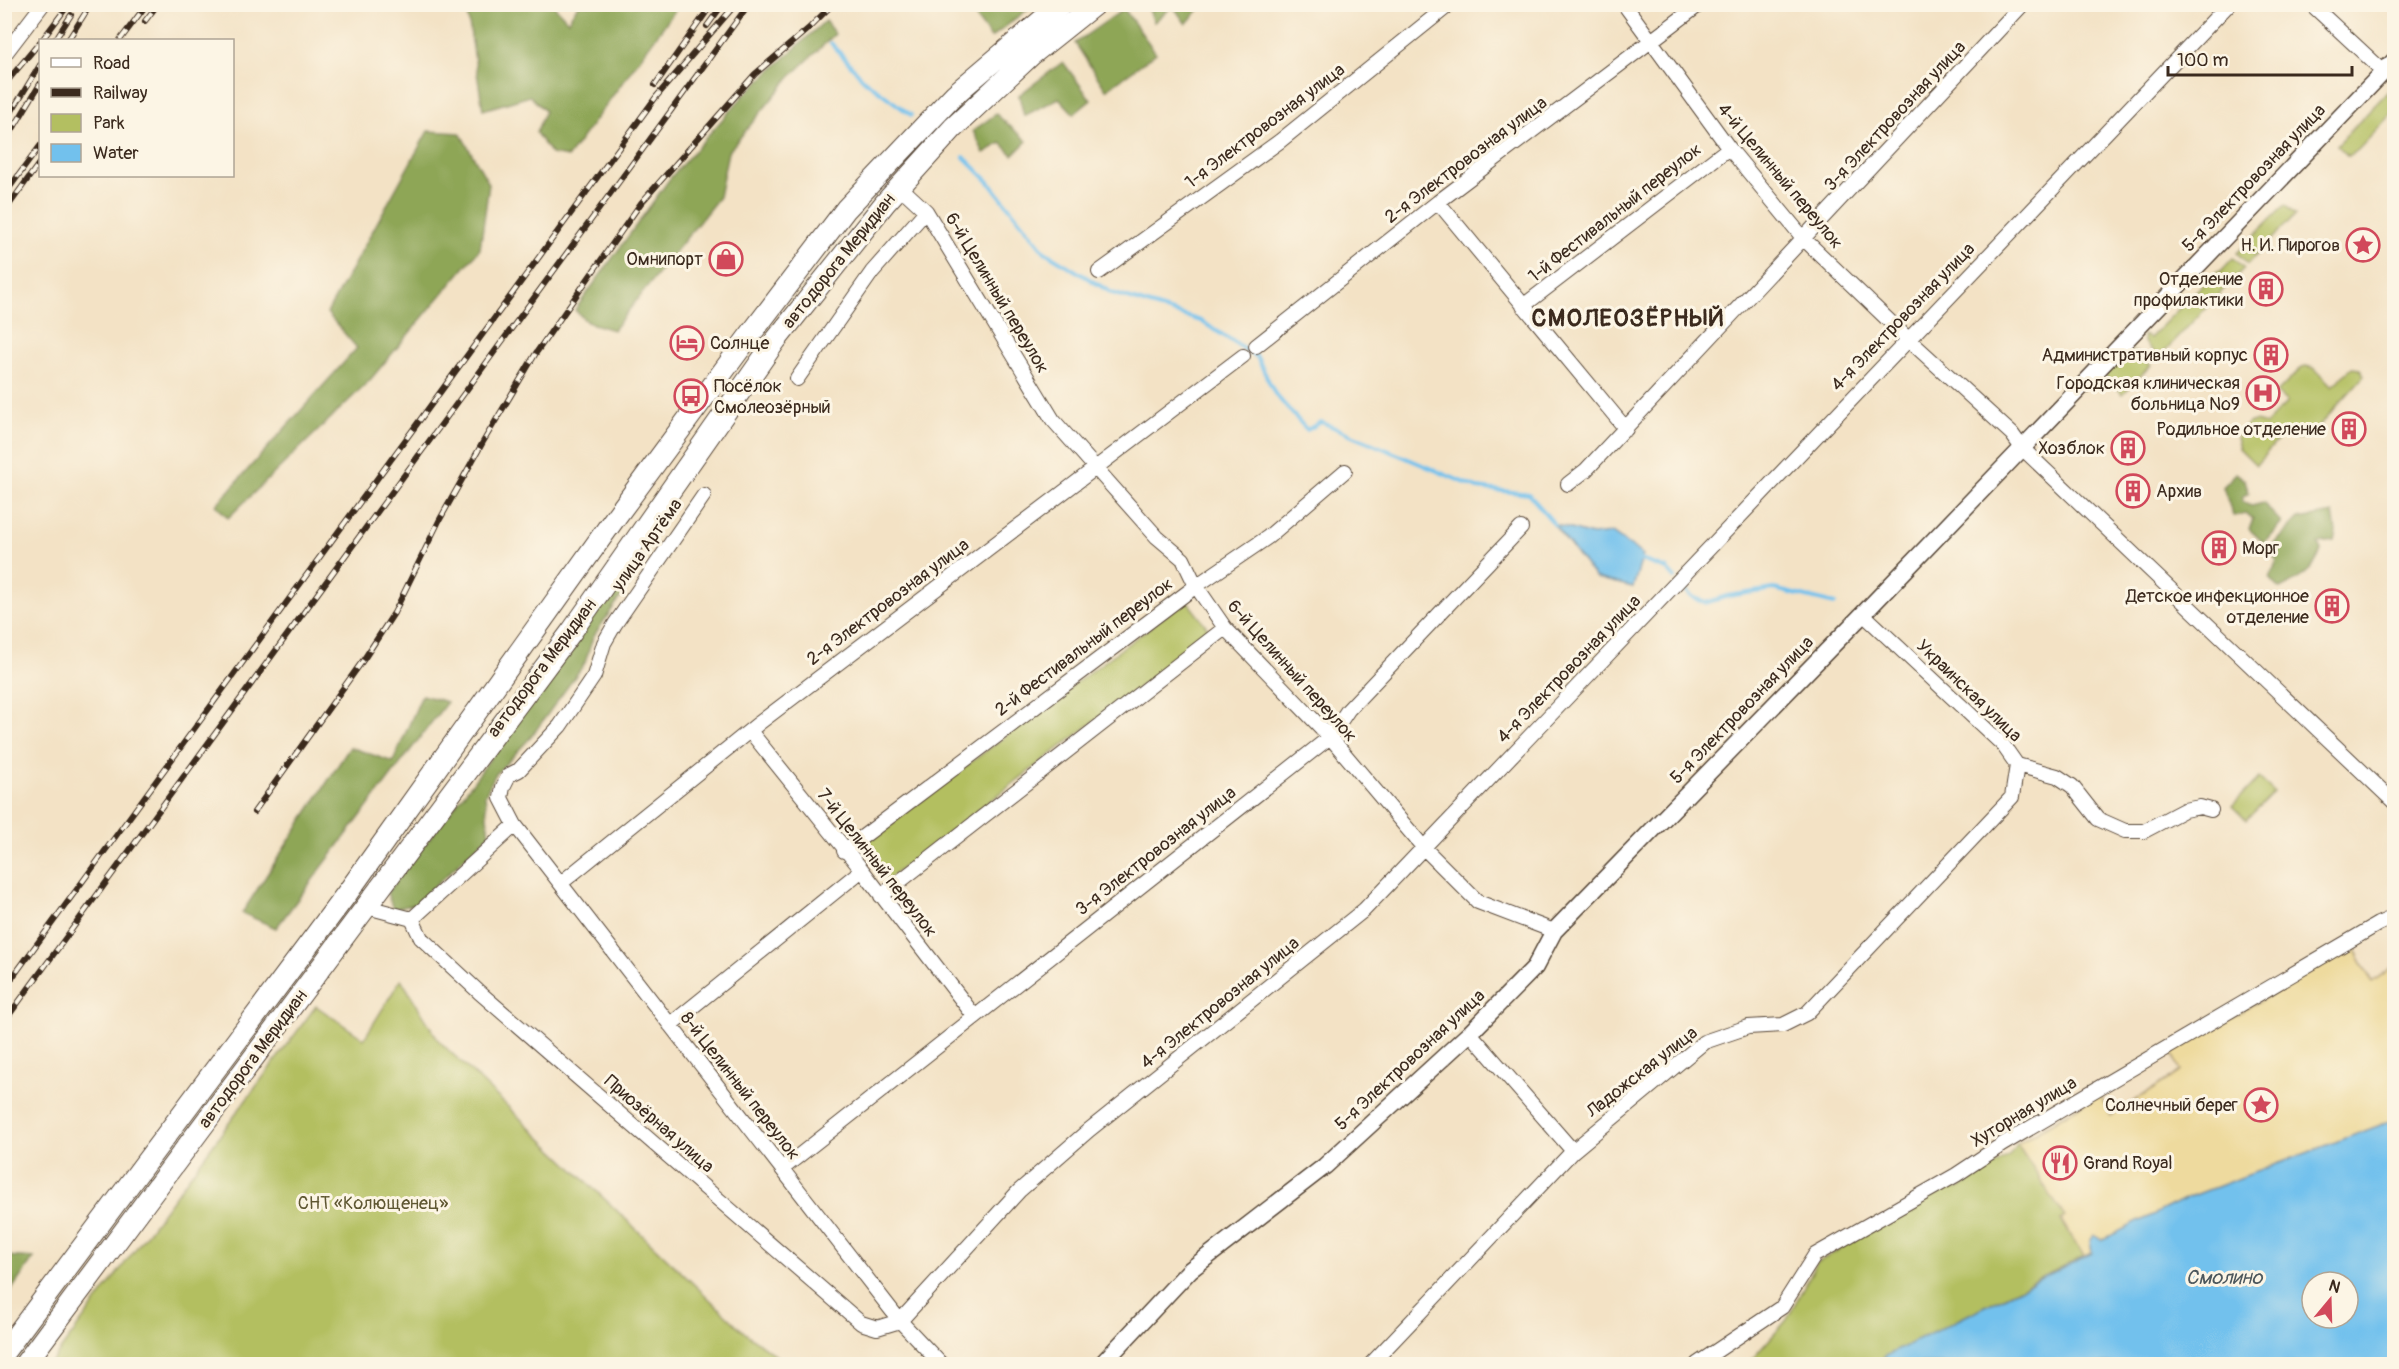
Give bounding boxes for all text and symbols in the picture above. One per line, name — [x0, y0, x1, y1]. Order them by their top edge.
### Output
street label: 3-я Электровозная улица — [1819, 36, 1971, 196]
legend — [39, 39, 234, 177]
scale bar — [2168, 39, 2352, 77]
text: 100 m — [2177, 49, 2229, 72]
text: Road — [93, 52, 130, 75]
street label: 1-я Электровозная улица — [1180, 58, 1350, 194]
text: Railway — [93, 82, 148, 105]
street label: 2-я Электровозная улица — [1380, 91, 1552, 229]
street label: 4-й Целинный переулок — [1712, 98, 1848, 254]
street label: 5-я Электровозная улица — [2177, 99, 2331, 257]
text: Park — [93, 112, 125, 135]
street label: 1-й Фестивальный переулок — [1524, 138, 1706, 288]
text: Water — [93, 142, 139, 165]
street label: автодорога Меридиан — [777, 189, 901, 333]
street label: 6-й Целинный переулок — [940, 208, 1054, 378]
place icon: Н. И. Пирогов — [2345, 227, 2381, 263]
place label: Н. И. Пирогов — [2240, 234, 2340, 257]
street label: 4-я Электровозная улица — [1826, 238, 1980, 396]
shop icon: Омнипорт — [708, 241, 744, 277]
place label: Омнипорт — [626, 248, 703, 271]
place label: Отделение профилактики — [2134, 268, 2243, 312]
building icon: Отделение профилактики — [2248, 271, 2284, 307]
district label: СМОЛЕОЗЁРНЫЙ — [1531, 304, 1725, 333]
hotel icon: Солнце — [669, 325, 705, 361]
place label: Солнце — [710, 332, 770, 355]
building icon: Административный корпус — [2253, 337, 2289, 373]
place label: Административный корпус — [2042, 344, 2248, 367]
place label: Городская клиническая больница №9 — [2057, 372, 2240, 416]
place label: Посёлок Смолеозёрный — [714, 375, 831, 419]
hospital icon: Городская клиническая больница №9 — [2245, 375, 2281, 411]
bus stop icon: Посёлок Смолеозёрный — [673, 378, 709, 414]
building icon: Родильное отделение — [2331, 411, 2367, 447]
place label: Родильное отделение — [2157, 418, 2326, 441]
building icon: Хозблок — [2110, 430, 2146, 466]
place label: Хозблок — [2038, 437, 2105, 460]
building icon: Архив — [2115, 473, 2151, 509]
place label: Архив — [2156, 480, 2202, 503]
street label: улица Артёма — [606, 494, 687, 597]
building icon: Морг — [2201, 530, 2237, 566]
street label: 2-я Электровозная улица — [802, 533, 974, 671]
place label: Морг — [2242, 537, 2279, 560]
street label: 2-й Фестивальный переулок — [991, 573, 1177, 721]
place label: Детское инфекционное отделение — [2125, 585, 2309, 629]
building icon: Детское инфекционное отделение — [2314, 588, 2350, 624]
street label: 4-я Электровозная улица — [1492, 590, 1646, 748]
street label: автодорога Меридиан — [482, 594, 602, 742]
street label: 6-й Целинный переулок — [1222, 595, 1362, 747]
street label: 5-я Электровозная улица — [1665, 631, 1819, 789]
street label: Украинская улица — [1911, 635, 2027, 747]
street label: 3-я Электровозная улица — [1071, 781, 1241, 921]
street label: 7-й Целинный переулок — [812, 784, 942, 942]
street label: 4-я Электровозная улица — [1136, 932, 1304, 1074]
street label: 5-я Электровозная улица — [1330, 984, 1490, 1136]
street label: автодорога Меридиан — [193, 985, 313, 1133]
street label: 8-й Целинный переулок — [675, 1007, 805, 1165]
street label: Ладожская улица — [1581, 1021, 1702, 1123]
street label: Приозёрная улица — [599, 1070, 719, 1178]
street label: Хуторная улица — [1967, 1071, 2081, 1153]
place icon: Солнечный берег — [2243, 1087, 2279, 1123]
place label: Солнечный берег — [2105, 1094, 2238, 1117]
restaurant icon: Grand Royal — [2042, 1145, 2078, 1181]
place label: Grand Royal — [2083, 1152, 2173, 1175]
park label: СНТ «Колющенец» — [298, 1192, 448, 1215]
water label: Смолино — [2186, 1265, 2263, 1290]
north arrow — [2300, 1270, 2360, 1330]
text: N — [2326, 1276, 2343, 1298]

